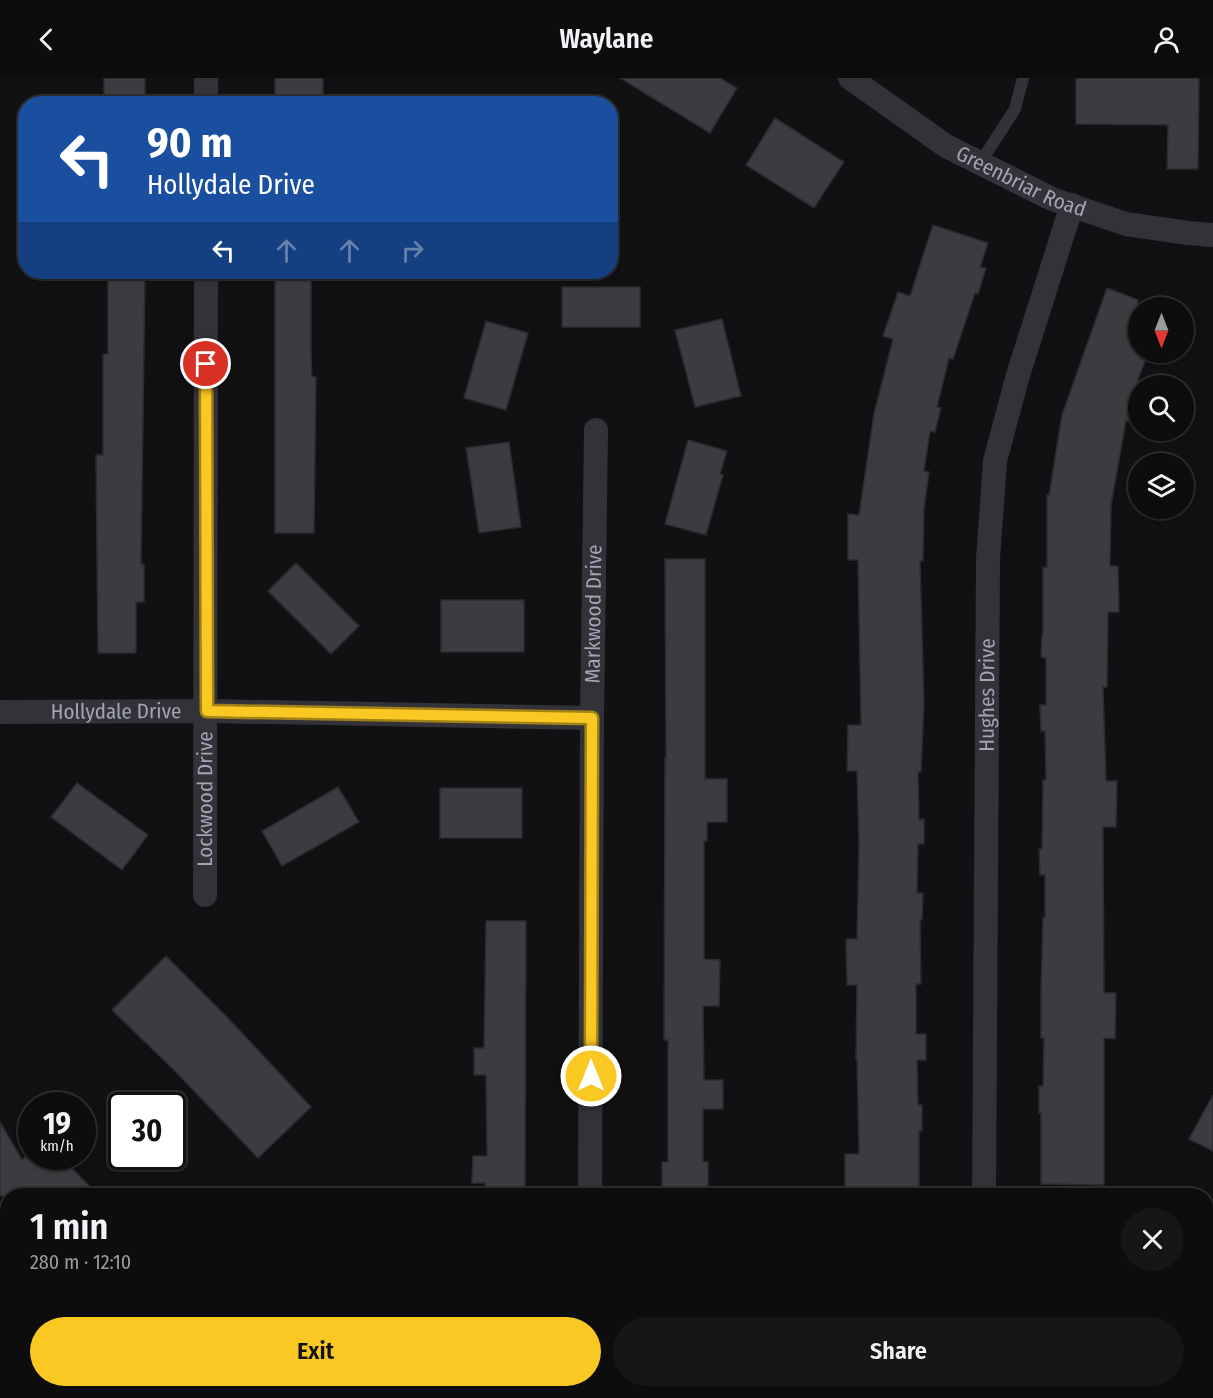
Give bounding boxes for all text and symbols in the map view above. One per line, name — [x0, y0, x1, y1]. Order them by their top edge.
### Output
icon: back — [30, 23, 63, 56]
text: Waylane — [560, 23, 653, 55]
icon: person — [1150, 23, 1183, 56]
text: 90 m — [147, 118, 232, 168]
icon: left — [48, 120, 126, 198]
street label: Greenbriar Road — [952, 140, 1089, 223]
text: Hollydale Drive — [147, 169, 315, 201]
icon: left — [207, 234, 240, 267]
icon: ahead — [270, 234, 303, 267]
icon: ahead — [333, 234, 366, 267]
icon: right — [396, 234, 429, 267]
north arrow — [1128, 297, 1194, 363]
map controls — [1128, 297, 1194, 519]
pin — [180, 338, 231, 389]
icon: arrive — [189, 347, 222, 380]
button: search — [1128, 375, 1194, 441]
button: layers — [1128, 453, 1194, 519]
street label: Markwood Drive — [579, 544, 607, 684]
street label: Hughes Drive — [974, 638, 1000, 752]
street label: Hollydale Drive — [51, 698, 181, 725]
street label: Lockwood Drive — [192, 731, 218, 867]
position arrow — [559, 1044, 623, 1108]
speed limit sign: 30 — [108, 1092, 186, 1170]
text: 19 — [43, 1106, 71, 1142]
text: km/h — [40, 1137, 74, 1155]
text: 1 min — [30, 1205, 108, 1249]
button: close — [1121, 1208, 1184, 1271]
text: 280 m · 12:10 — [30, 1250, 131, 1274]
button: Exit — [30, 1317, 601, 1386]
button: Share — [613, 1317, 1184, 1386]

